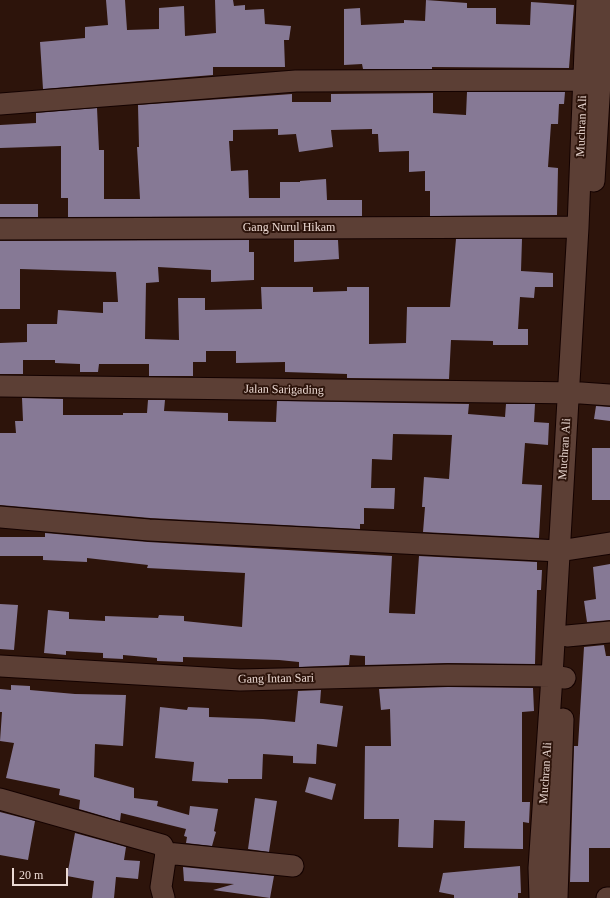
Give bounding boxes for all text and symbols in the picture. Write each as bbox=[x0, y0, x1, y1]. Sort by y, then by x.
street label: Muchran Ali bbox=[574, 95, 590, 157]
street label: Gang Nurul Hikam bbox=[243, 221, 335, 235]
street label: Jalan Sarigading bbox=[244, 382, 324, 398]
street label: Muchran Ali bbox=[556, 418, 574, 480]
street label: Gang Intan Sari bbox=[238, 671, 314, 687]
street label: Muchran Ali bbox=[537, 742, 555, 804]
scale bar bbox=[14, 860, 70, 886]
text: 20 m bbox=[19, 868, 43, 882]

